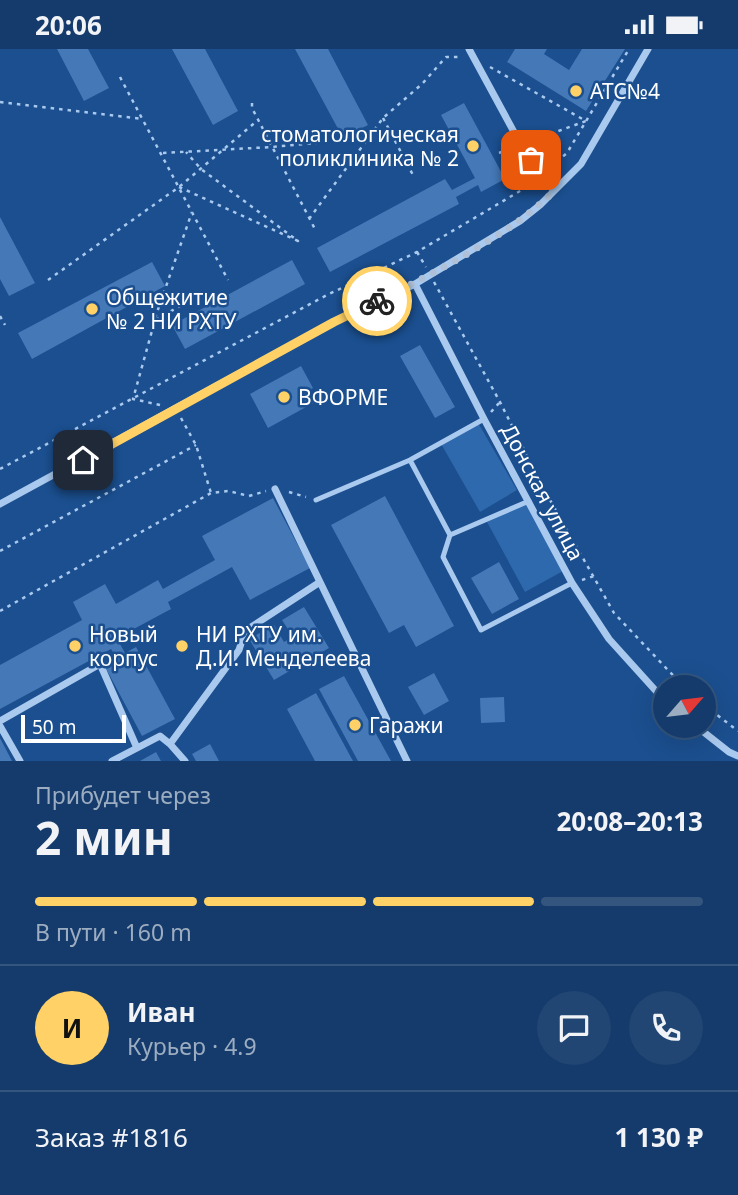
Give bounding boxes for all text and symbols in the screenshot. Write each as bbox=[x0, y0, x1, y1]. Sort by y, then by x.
text: 20:06 bbox=[35, 7, 102, 43]
place label: АТС№4 bbox=[590, 77, 660, 105]
marker: АТС№4 bbox=[568, 83, 584, 99]
place label: стоматологическая поликлиника № 2 bbox=[261, 120, 459, 172]
pin bbox=[501, 130, 561, 190]
marker: стоматологическая поликлиника № 2 bbox=[465, 138, 481, 154]
icon: bag bbox=[512, 141, 550, 179]
courier bbox=[342, 266, 412, 336]
icon: bike bbox=[358, 282, 396, 320]
place label: Общежитие № 2 НИ РХТУ bbox=[106, 283, 237, 335]
marker: Общежитие № 2 НИ РХТУ bbox=[84, 301, 100, 317]
place label: ВФОРМЕ bbox=[298, 383, 388, 411]
marker: ВФОРМЕ bbox=[276, 389, 292, 405]
street label: Донская улица bbox=[495, 419, 591, 565]
pin bbox=[53, 430, 113, 490]
icon: home bbox=[64, 441, 102, 479]
place label: Новый корпус bbox=[89, 620, 158, 672]
place label: НИ РХТУ им. Д.И. Менделеева bbox=[196, 620, 371, 672]
marker: Новый корпус bbox=[67, 638, 83, 654]
marker: НИ РХТУ им. Д.И. Менделеева bbox=[174, 638, 190, 654]
north arrow bbox=[653, 675, 716, 739]
map controls bbox=[653, 675, 716, 738]
place label: Гаражи bbox=[369, 711, 444, 739]
scale bar bbox=[21, 712, 126, 744]
text: 50 m bbox=[32, 714, 76, 740]
marker: Гаражи bbox=[347, 717, 363, 733]
text: Прибудет через bbox=[35, 779, 211, 811]
text: 20:08–20:13 bbox=[556, 803, 703, 839]
text: 2 мин bbox=[35, 806, 173, 868]
text: В пути · 160 m bbox=[35, 916, 192, 948]
button: chat bbox=[537, 991, 611, 1065]
button: phone bbox=[629, 991, 703, 1065]
text: Иван bbox=[127, 994, 196, 1030]
text: И bbox=[62, 1010, 82, 1046]
text: Курьер · 4.9 bbox=[127, 1030, 257, 1062]
text: Заказ #1816 bbox=[35, 1119, 188, 1155]
text: 1 130 ₽ bbox=[614, 1119, 703, 1155]

